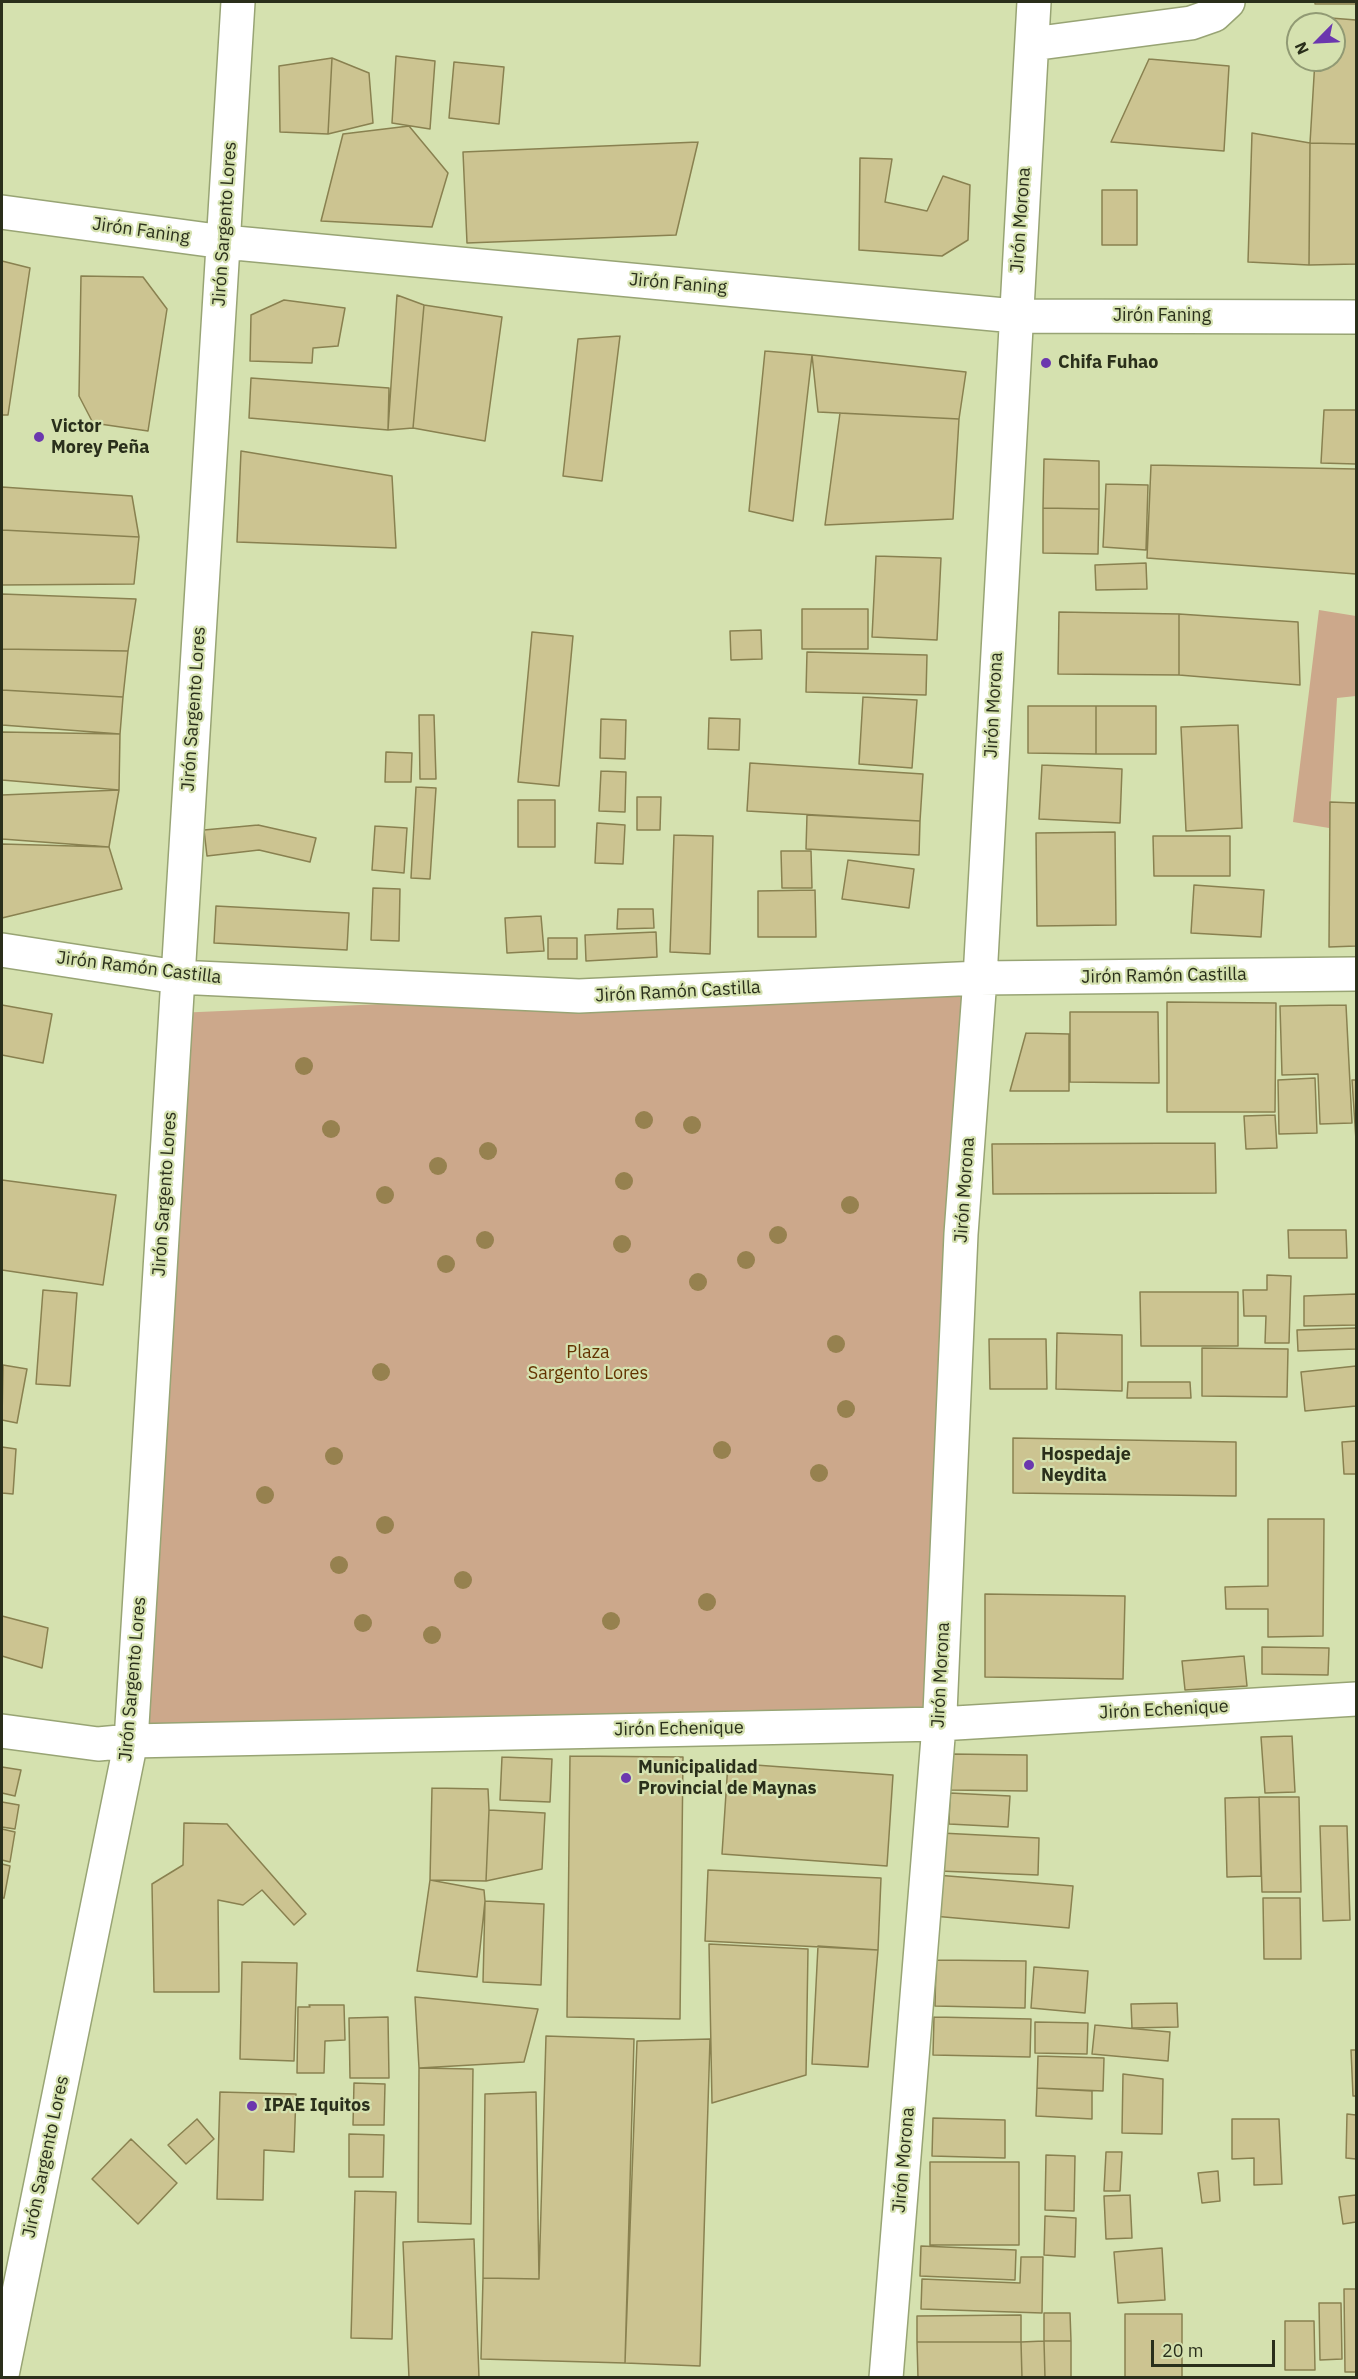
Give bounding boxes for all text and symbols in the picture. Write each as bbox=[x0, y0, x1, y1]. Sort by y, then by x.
north arrow bbox=[1286, 12, 1346, 72]
text: N bbox=[1290, 39, 1313, 58]
street label: Jirón Sargento Lores bbox=[208, 141, 242, 307]
street label: Jirón Morona bbox=[1007, 166, 1035, 274]
street label: Jirón Faning bbox=[91, 213, 191, 249]
street label: Jirón Faning bbox=[628, 269, 728, 299]
street label: Jirón Faning bbox=[1113, 305, 1211, 327]
place label: Chifa Fuhao bbox=[1058, 352, 1159, 374]
marker: Chifa Fuhao bbox=[1039, 356, 1053, 370]
place label: Victor Morey Peña bbox=[51, 416, 149, 458]
marker: Victor Morey Peña bbox=[32, 430, 46, 444]
street label: Jirón Sargento Lores bbox=[177, 626, 211, 792]
street label: Jirón Morona bbox=[980, 652, 1008, 758]
street label: Jirón Ramón Castilla bbox=[56, 947, 222, 989]
street label: Jirón Ramón Castilla bbox=[1081, 964, 1247, 988]
street label: Jirón Ramón Castilla bbox=[595, 977, 761, 1007]
street label: Jirón Sargento Lores bbox=[148, 1111, 182, 1277]
street label: Jirón Morona bbox=[951, 1136, 979, 1244]
park label: Plaza Sargento Lores bbox=[528, 1342, 648, 1384]
place label: Hospedaje Neydita bbox=[1041, 1444, 1131, 1486]
marker: Hospedaje Neydita bbox=[1022, 1458, 1036, 1472]
street label: Jirón Sargento Lores bbox=[115, 1596, 151, 1762]
street label: Jirón Morona bbox=[927, 1622, 955, 1728]
street label: Jirón Echenique bbox=[1099, 1696, 1229, 1724]
street label: Jirón Echenique bbox=[614, 1717, 744, 1741]
place label: Municipalidad Provincial de Maynas bbox=[638, 1757, 817, 1800]
marker: Municipalidad Provincial de Maynas bbox=[619, 1771, 633, 1785]
street label: Jirón Sargento Lores bbox=[18, 2074, 74, 2240]
place label: IPAE Iquitos bbox=[264, 2095, 370, 2117]
marker: IPAE Iquitos bbox=[245, 2099, 259, 2113]
street label: Jirón Morona bbox=[889, 2106, 919, 2214]
scale bar bbox=[1154, 2328, 1278, 2366]
text: 20 m bbox=[1162, 2339, 1204, 2362]

